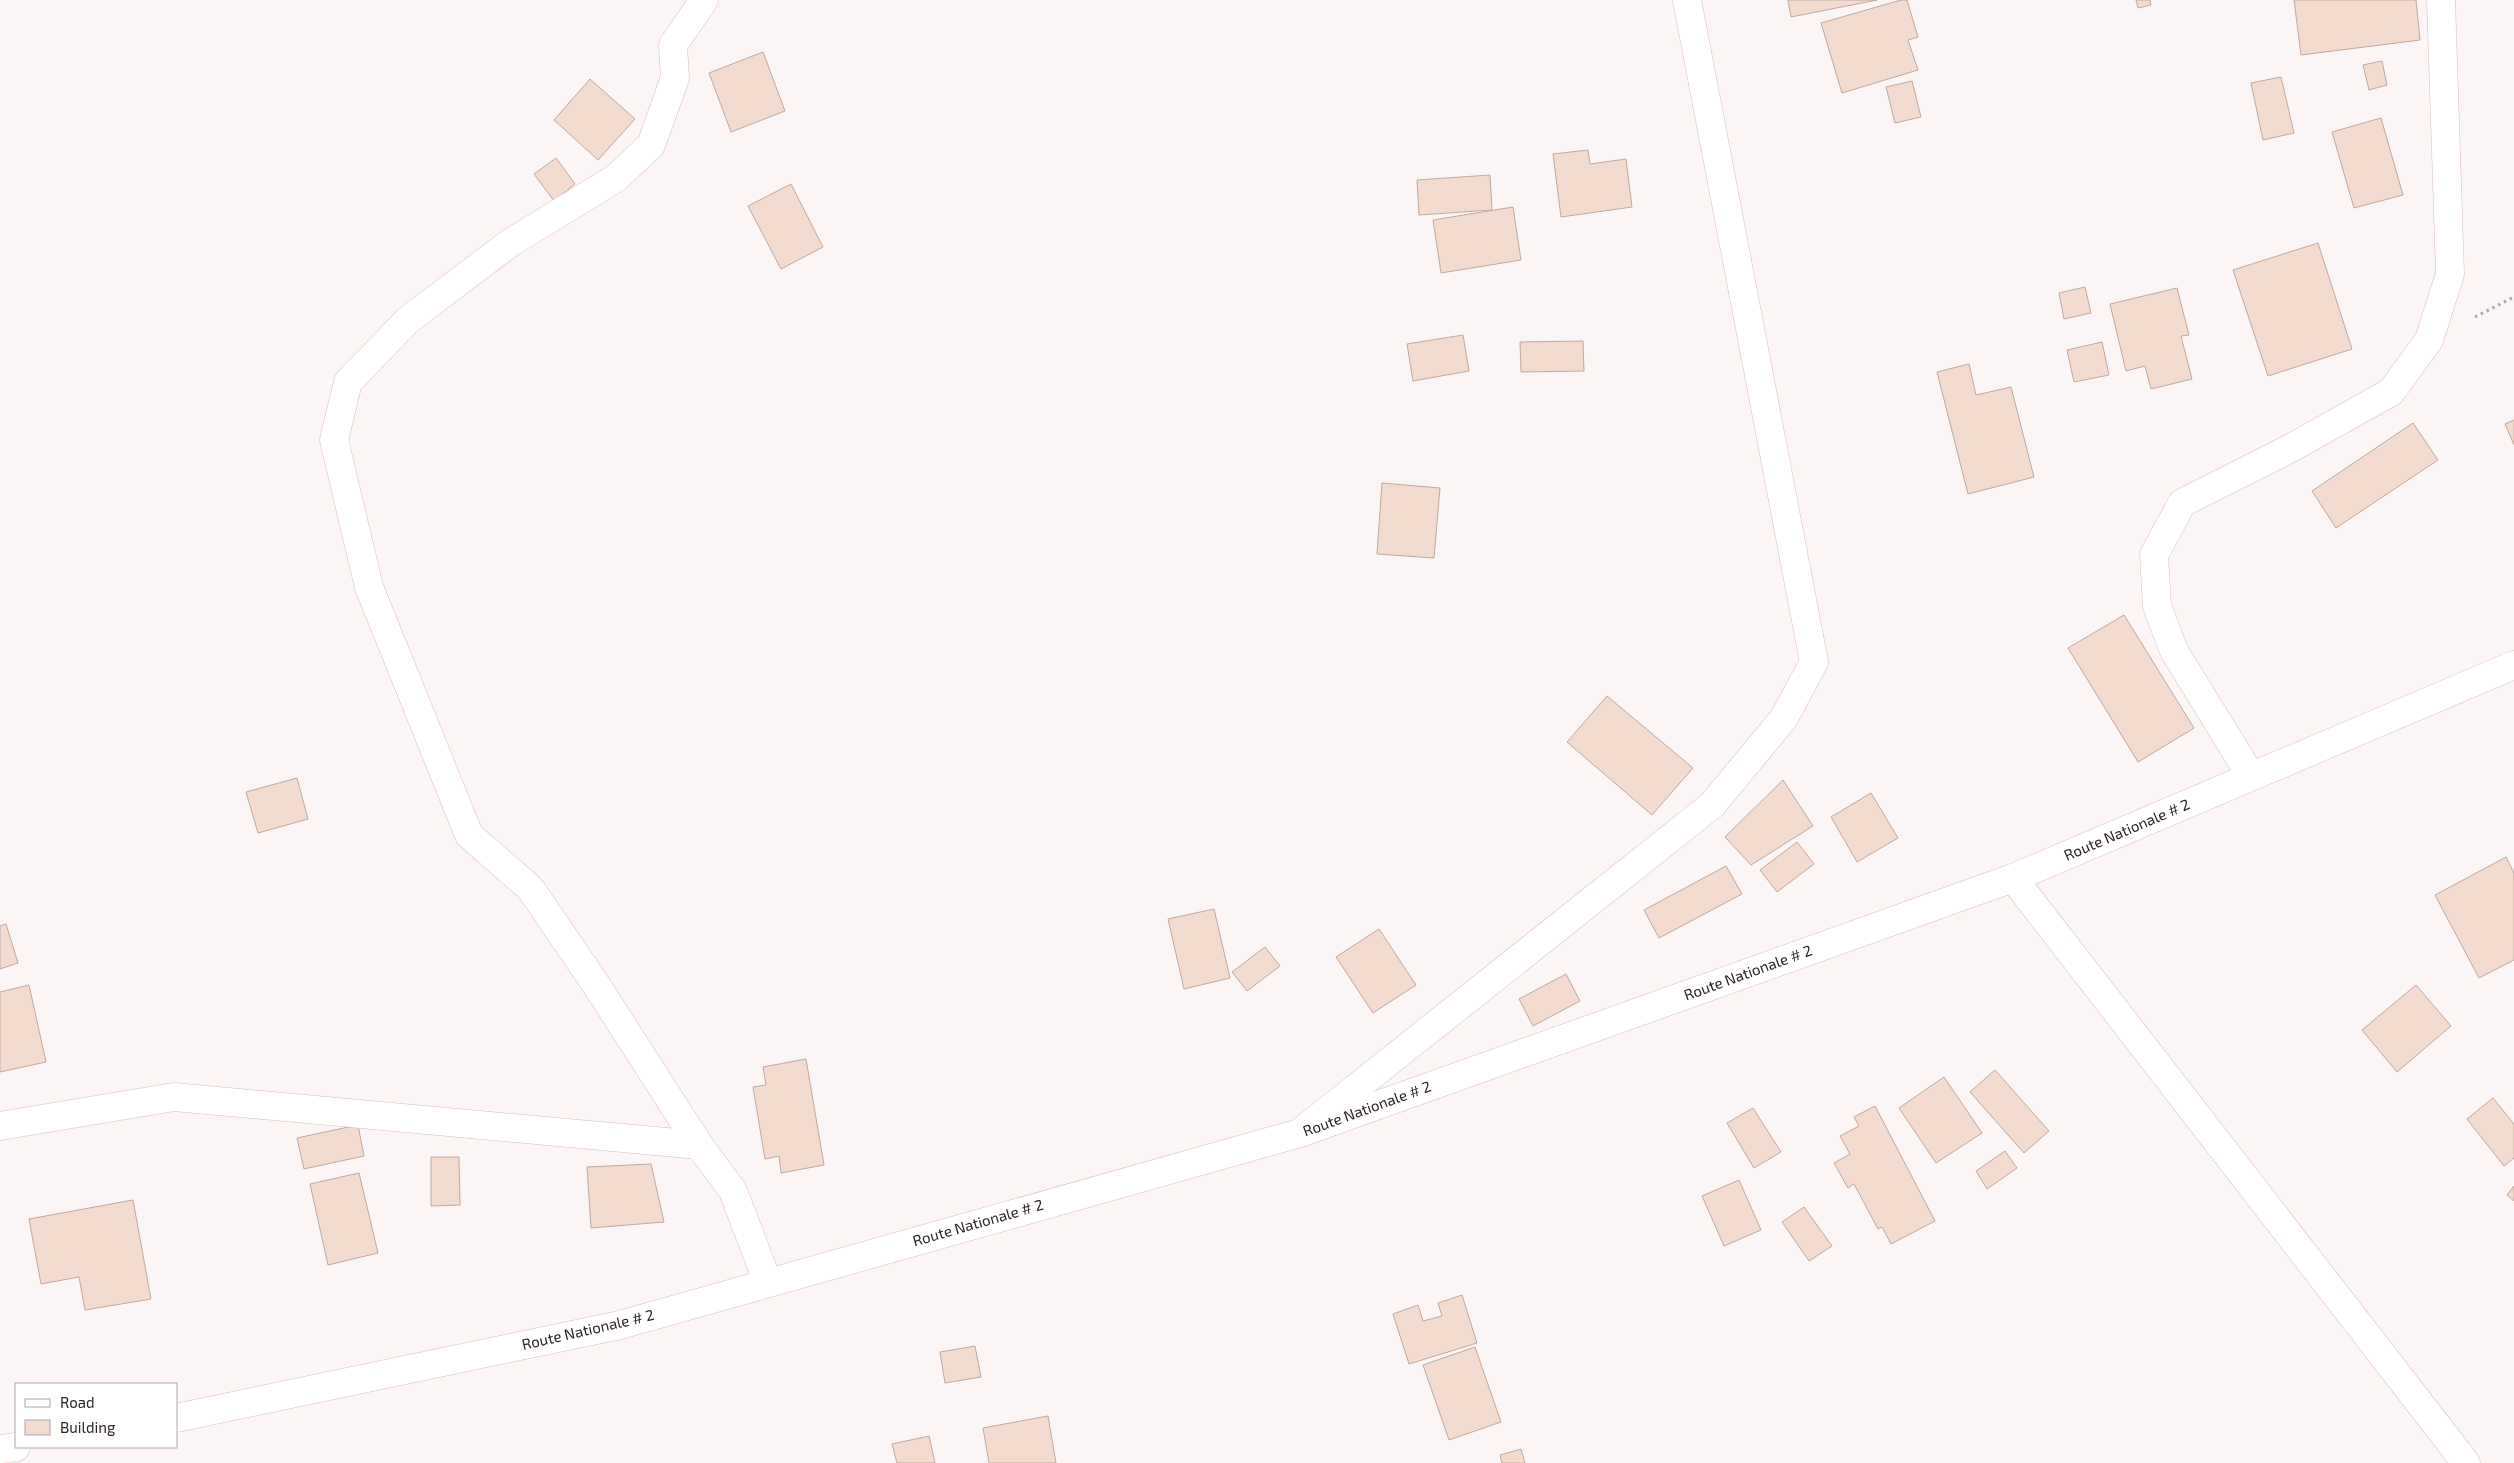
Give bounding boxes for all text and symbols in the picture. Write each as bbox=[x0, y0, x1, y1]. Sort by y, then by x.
street label: Route Nationale # 2 bbox=[2061, 794, 2192, 864]
street label: Route Nationale # 2 bbox=[1681, 941, 1814, 1004]
street label: Route Nationale # 2 bbox=[1300, 1077, 1433, 1140]
street label: Route Nationale # 2 bbox=[910, 1195, 1045, 1249]
street label: Route Nationale # 2 bbox=[520, 1305, 656, 1353]
legend bbox=[15, 1383, 178, 1448]
text: Road bbox=[60, 1393, 95, 1411]
text: Building bbox=[60, 1418, 116, 1436]

